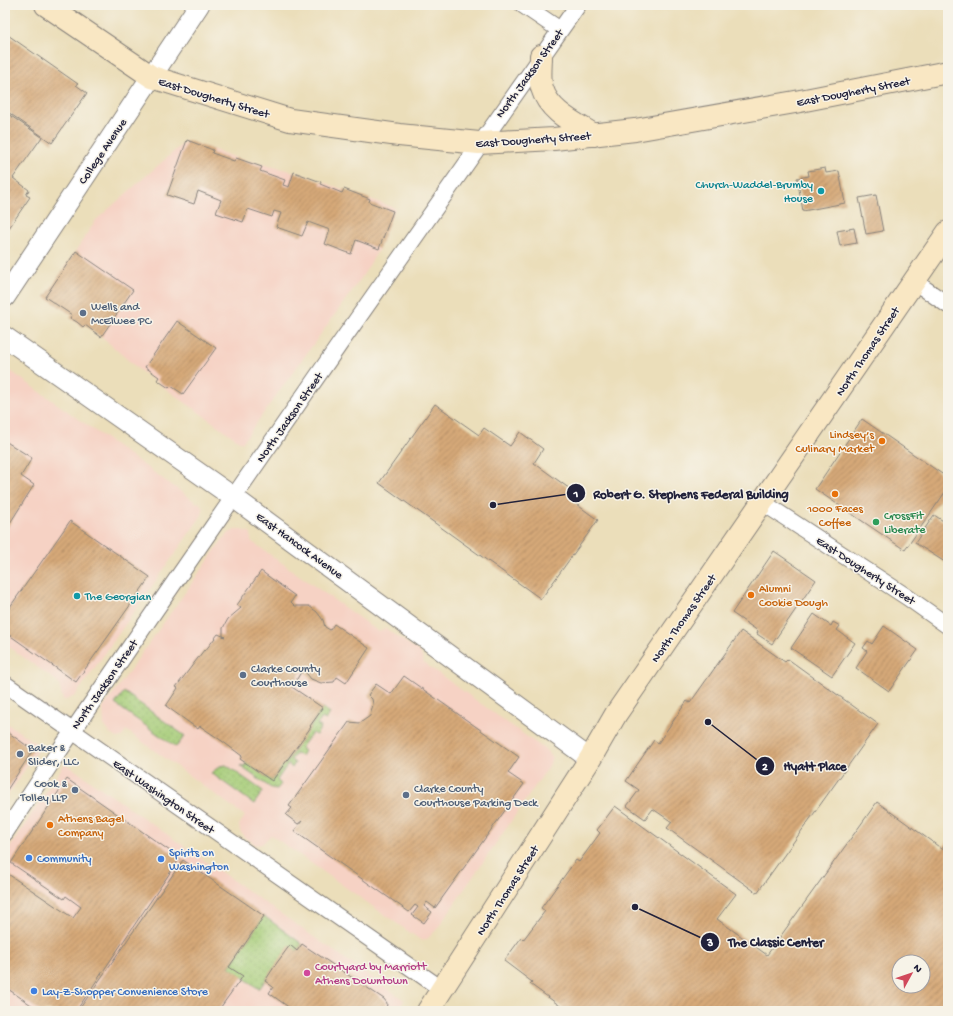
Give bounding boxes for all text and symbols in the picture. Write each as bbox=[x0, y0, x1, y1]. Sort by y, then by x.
street label: North Jackson Street bbox=[494, 26, 568, 121]
street label: East Dougherty Street bbox=[156, 75, 272, 123]
street label: East Dougherty Street bbox=[795, 75, 912, 111]
street label: College Avenue bbox=[77, 116, 131, 188]
street label: East Dougherty Street bbox=[475, 130, 592, 152]
place label: Church-Waddel-Brumby House bbox=[696, 179, 814, 207]
marker: Church-Waddel-Brumby House bbox=[816, 186, 826, 196]
place label: Wells and McElwee PC bbox=[91, 301, 153, 329]
street label: North Thomas Street bbox=[834, 304, 904, 399]
marker: Wells and McElwee PC bbox=[78, 308, 88, 318]
street label: North Jackson Street bbox=[254, 370, 327, 466]
place label: Lindsey’s Culinary Market bbox=[796, 429, 875, 457]
marker: Lindsey’s Culinary Market bbox=[877, 436, 887, 446]
callout: Robert G. Stephens Federal Building bbox=[566, 481, 797, 506]
text: 1 bbox=[573, 488, 579, 502]
text: Robert G. Stephens Federal Building bbox=[592, 488, 789, 504]
marker: 1000 Faces Coffee bbox=[830, 489, 840, 499]
place label: 1000 Faces Coffee bbox=[806, 503, 863, 531]
street label: East Hancock Avenue bbox=[253, 510, 346, 583]
place label: CrossFit Liberate bbox=[884, 510, 926, 538]
marker: CrossFit Liberate bbox=[871, 517, 881, 527]
street label: East Dougherty Street bbox=[813, 534, 918, 610]
street label: North Thomas Street bbox=[649, 572, 721, 666]
place label: Alumni Cookie Dough bbox=[759, 583, 828, 611]
marker: Alumni Cookie Dough bbox=[746, 590, 756, 600]
marker: The Georgian bbox=[72, 591, 82, 601]
place label: The Georgian bbox=[84, 591, 151, 605]
street label: North Jackson Street bbox=[69, 637, 142, 733]
place label: Clarke County Courthouse bbox=[251, 663, 320, 691]
marker: Clarke County Courthouse bbox=[238, 670, 248, 680]
place label: Baker & Slider, LLC bbox=[27, 742, 80, 770]
marker: Baker & Slider, LLC bbox=[15, 749, 25, 759]
callout: Hyatt Place bbox=[755, 753, 854, 778]
street label: East Washington Street bbox=[109, 757, 217, 839]
text: Hyatt Place bbox=[783, 760, 848, 775]
text: 2 bbox=[762, 761, 768, 775]
place label: Cook & Tolley LLP bbox=[20, 778, 67, 806]
place label: Clarke County Courthouse Parking Deck bbox=[414, 783, 539, 811]
marker: Cook & Tolley LLP bbox=[70, 785, 80, 795]
marker: Clarke County Courthouse Parking Deck bbox=[401, 790, 411, 800]
place label: Athens Bagel Company bbox=[58, 813, 124, 841]
marker: Athens Bagel Company bbox=[45, 820, 55, 830]
street label: North Thomas Street bbox=[474, 843, 544, 939]
place label: Spirits on Washington bbox=[169, 847, 229, 875]
marker: Community bbox=[24, 853, 34, 863]
place label: Community bbox=[37, 853, 92, 867]
marker: Spirits on Washington bbox=[156, 854, 166, 864]
callout: The Classic Center bbox=[700, 929, 831, 954]
text: The Classic Center bbox=[727, 936, 825, 951]
text: 3 bbox=[706, 937, 713, 951]
north arrow bbox=[891, 954, 931, 994]
place label: Courtyard by Marriott Athens Downtown bbox=[315, 961, 427, 989]
text: N bbox=[910, 962, 924, 975]
marker: Courtyard by Marriott Athens Downtown bbox=[302, 968, 312, 978]
marker: Lay-Z-Shopper Convenience Store bbox=[29, 986, 39, 996]
place label: Lay-Z-Shopper Convenience Store bbox=[42, 986, 209, 1000]

